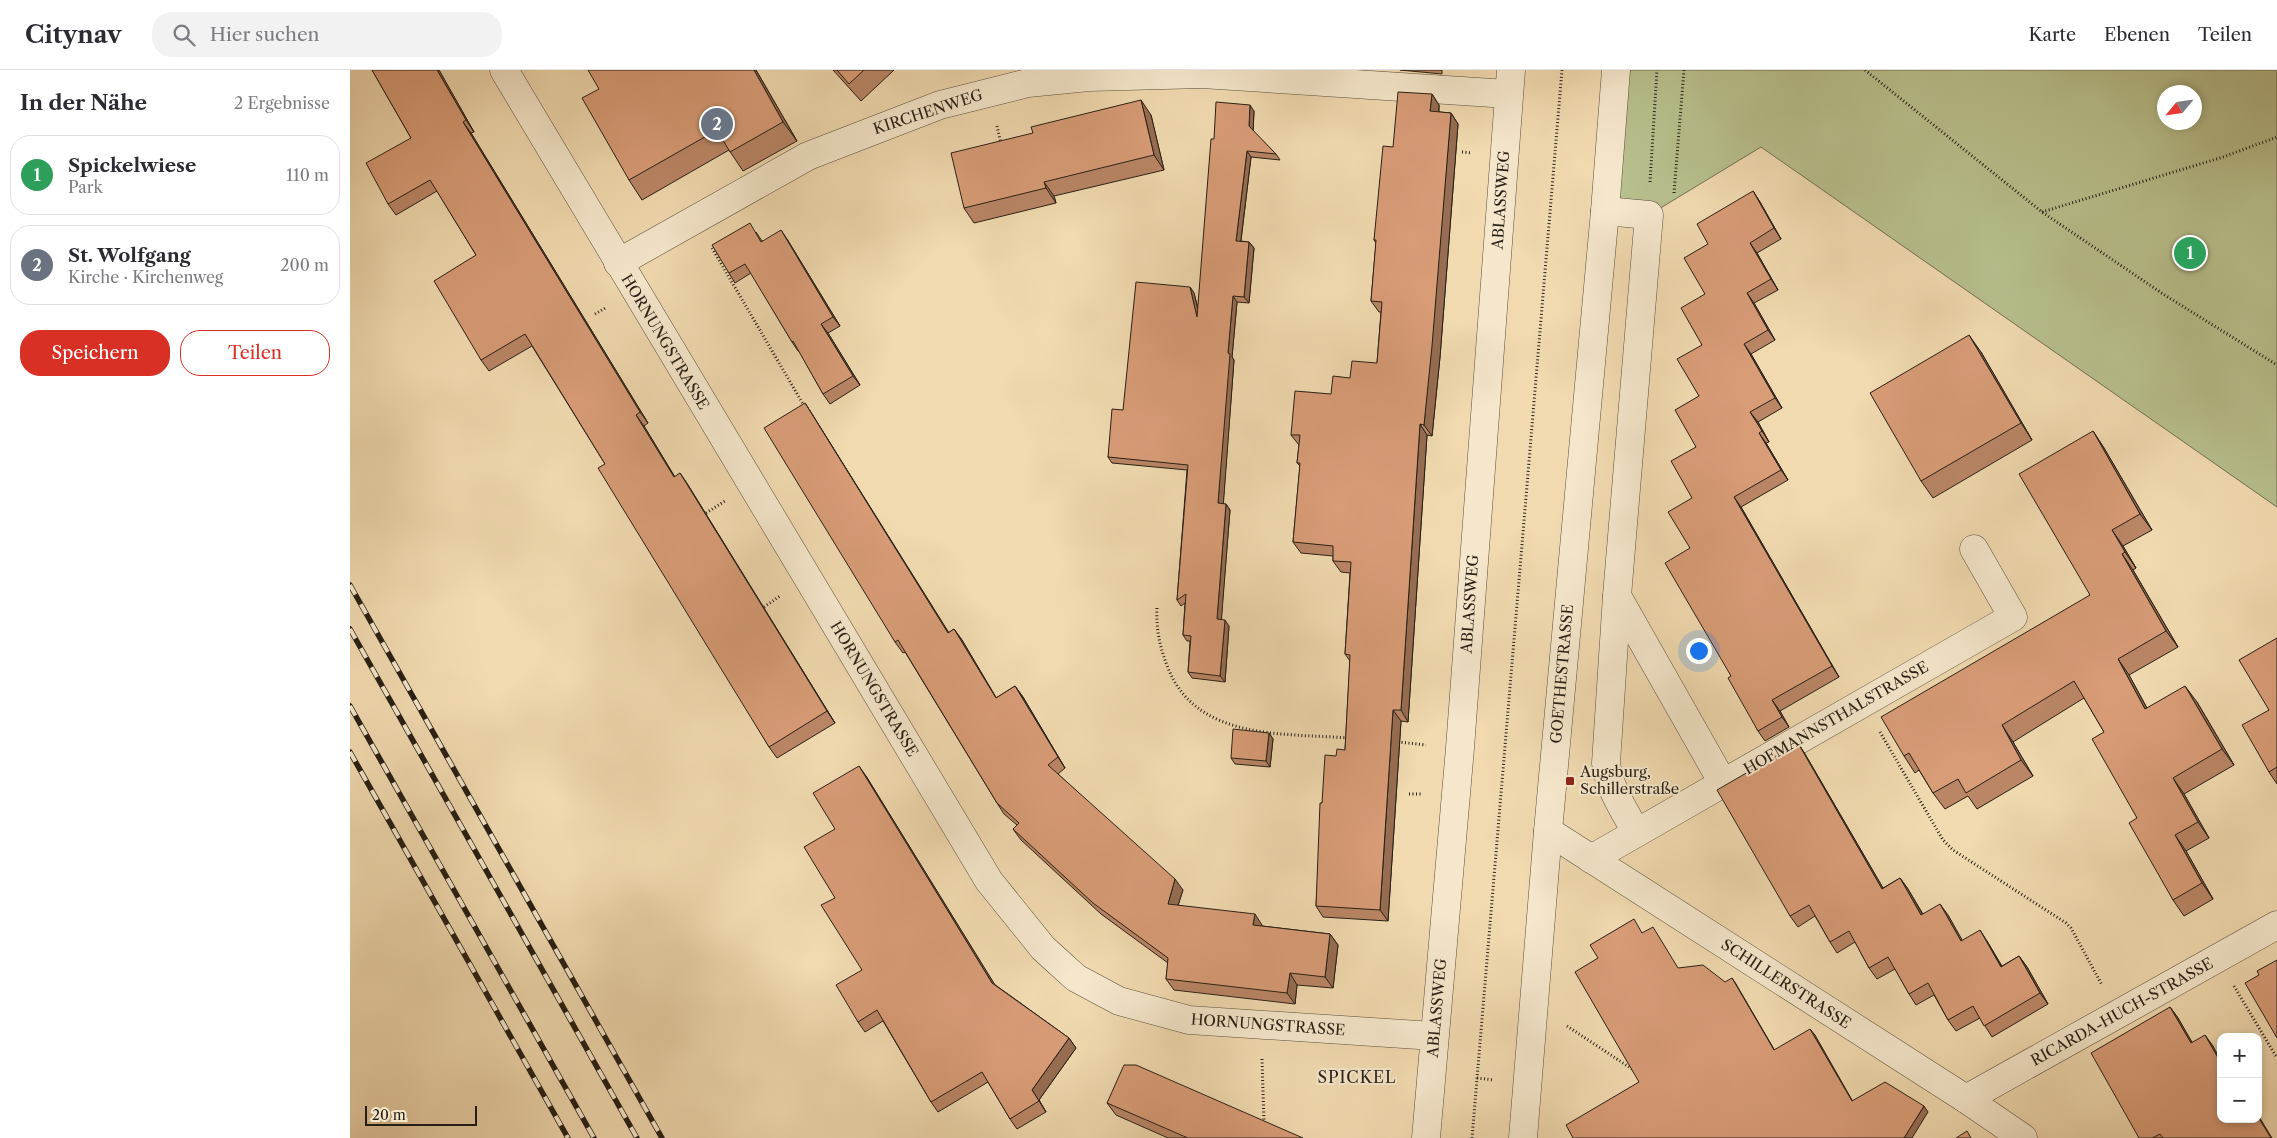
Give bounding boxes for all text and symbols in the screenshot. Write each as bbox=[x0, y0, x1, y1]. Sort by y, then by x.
search box bbox=[152, 12, 502, 57]
text: Citynav bbox=[25, 20, 122, 49]
icon: search bbox=[170, 21, 198, 49]
text: Hier suchen bbox=[210, 23, 320, 46]
text: Karte bbox=[2028, 24, 2076, 46]
text: Ebenen bbox=[2104, 24, 2170, 46]
text: Teilen bbox=[2198, 24, 2252, 46]
street label: KIRCHENWEG bbox=[871, 85, 985, 138]
north arrow bbox=[2157, 85, 2202, 130]
text: In der Nähe bbox=[20, 90, 147, 115]
text: 2 Ergebnisse bbox=[234, 93, 330, 113]
pin: 2 bbox=[701, 105, 733, 143]
street label: ABLASSWEG bbox=[1487, 150, 1513, 251]
text: Spickelwiese bbox=[68, 154, 196, 177]
text: 1 bbox=[33, 165, 41, 185]
text: 110 m bbox=[286, 165, 329, 185]
text: Park bbox=[68, 177, 103, 197]
pin: 1 bbox=[2174, 234, 2206, 272]
text: St. Wolfgang bbox=[68, 244, 191, 267]
text: 2 bbox=[32, 255, 42, 275]
text: 200 m bbox=[280, 255, 329, 275]
text: Kirche · Kirchenweg bbox=[68, 267, 223, 287]
street label: HORNUNGSTRASSE bbox=[617, 270, 713, 413]
button: Speichern bbox=[20, 330, 170, 376]
button: Teilen bbox=[180, 330, 330, 376]
street label: ABLASSWEG bbox=[1456, 554, 1482, 655]
street label: GOETHESTRASSE bbox=[1546, 604, 1577, 744]
street label: HORNUNGSTRASSE bbox=[826, 617, 922, 760]
your location bbox=[1686, 638, 1712, 664]
street label: HOFMANNSTHALSTRASSE bbox=[1740, 657, 1932, 778]
place label: Augsburg, Schillerstraße bbox=[1579, 762, 1679, 798]
marker: Augsburg, Schillerstraße bbox=[1564, 775, 1576, 787]
street label: SCHILLERSTRASSE bbox=[1718, 935, 1855, 1033]
street label: RICARDA-HUCH-STRASSE bbox=[2027, 953, 2216, 1070]
street label: ABLASSWEG bbox=[1423, 958, 1450, 1059]
street label: HORNUNGSTRASSE bbox=[1190, 1010, 1346, 1039]
map controls bbox=[2217, 1033, 2262, 1123]
button: + bbox=[2217, 1033, 2262, 1078]
district label: SPICKEL bbox=[1317, 1067, 1397, 1087]
button: − bbox=[2217, 1078, 2262, 1123]
scale bar bbox=[365, 1103, 478, 1126]
text: 20 m bbox=[372, 1106, 406, 1124]

